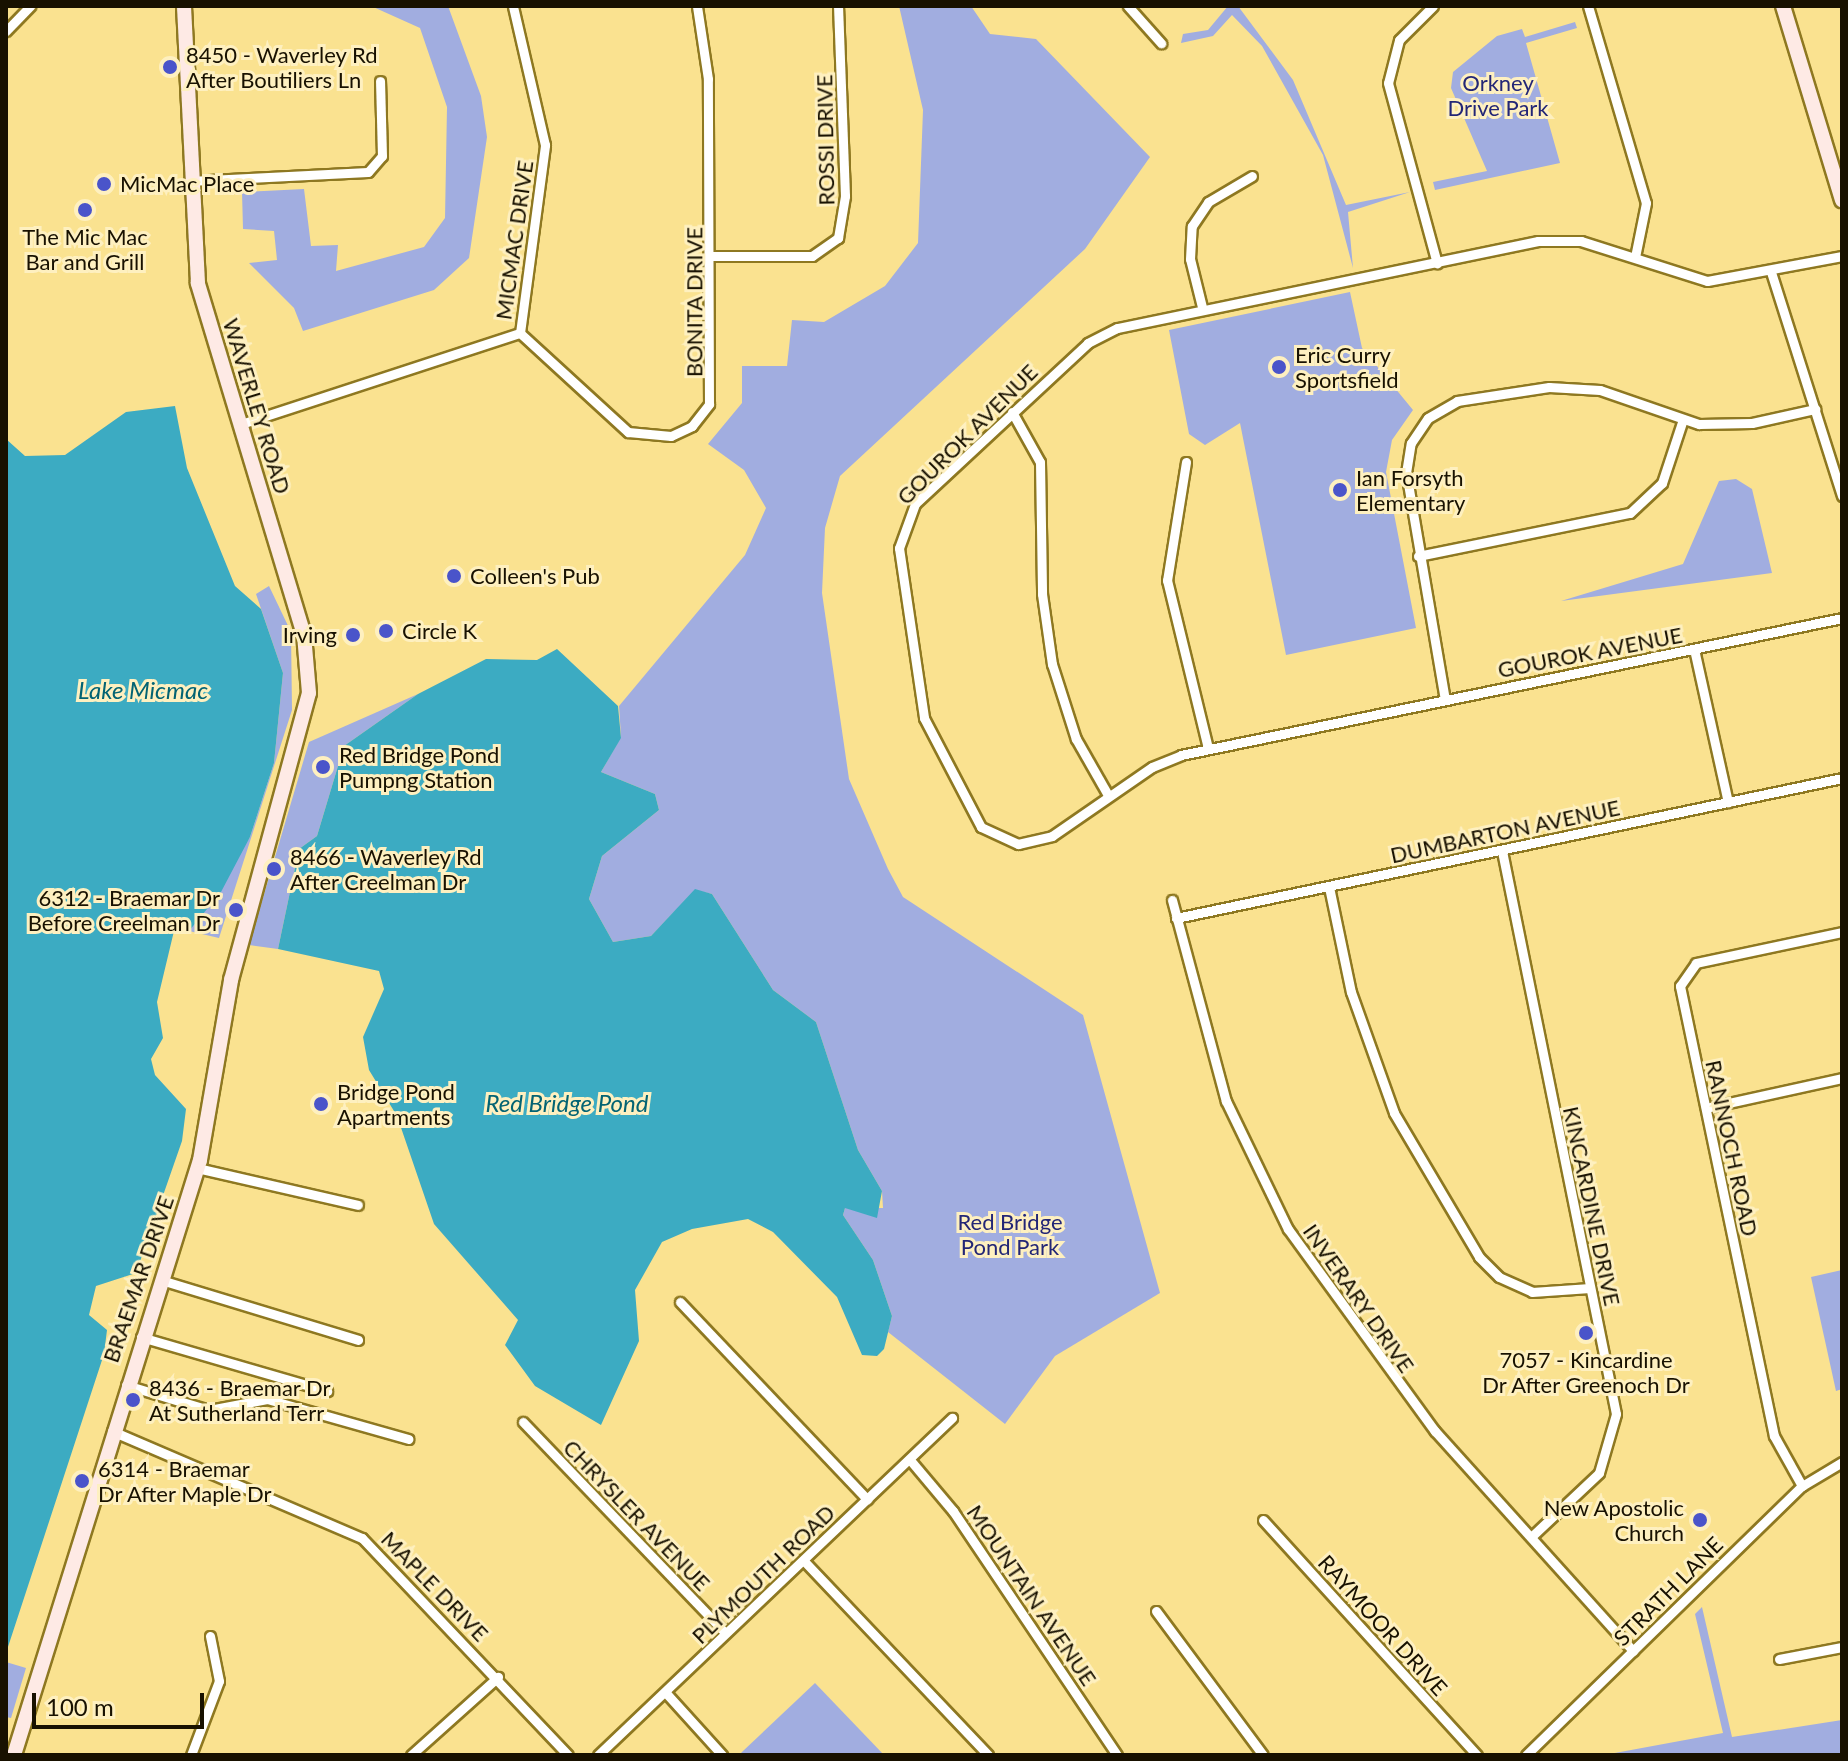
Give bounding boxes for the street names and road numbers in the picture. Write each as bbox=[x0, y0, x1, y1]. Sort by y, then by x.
street label: ROSSI DRIVE bbox=[811, 74, 839, 206]
street label: MICMAC DRIVE bbox=[490, 159, 538, 321]
street label: BONITA DRIVE bbox=[681, 226, 707, 378]
street label: WAVERLEY ROAD bbox=[218, 315, 296, 497]
street label: GOUROK AVENUE bbox=[891, 358, 1043, 510]
street label: GOUROK AVENUE bbox=[1495, 621, 1685, 683]
street label: DUMBARTON AVENUE bbox=[1387, 794, 1623, 868]
street label: RANNOCH ROAD bbox=[1700, 1057, 1764, 1239]
street label: KINCARDINE DRIVE bbox=[1558, 1104, 1626, 1308]
street label: BRAEMAR DRIVE bbox=[97, 1192, 179, 1366]
street label: INVERARY DRIVE bbox=[1298, 1218, 1420, 1378]
street label: CHRYSLER AVENUE bbox=[558, 1434, 716, 1596]
street label: PLYMOUTH ROAD bbox=[686, 1499, 840, 1649]
street label: MOUNTAIN AVENUE bbox=[962, 1499, 1102, 1691]
street label: MAPLE DRIVE bbox=[376, 1526, 494, 1646]
street label: STRATH LANE bbox=[1608, 1531, 1728, 1651]
street label: RAYMOOR DRIVE bbox=[1313, 1549, 1453, 1701]

